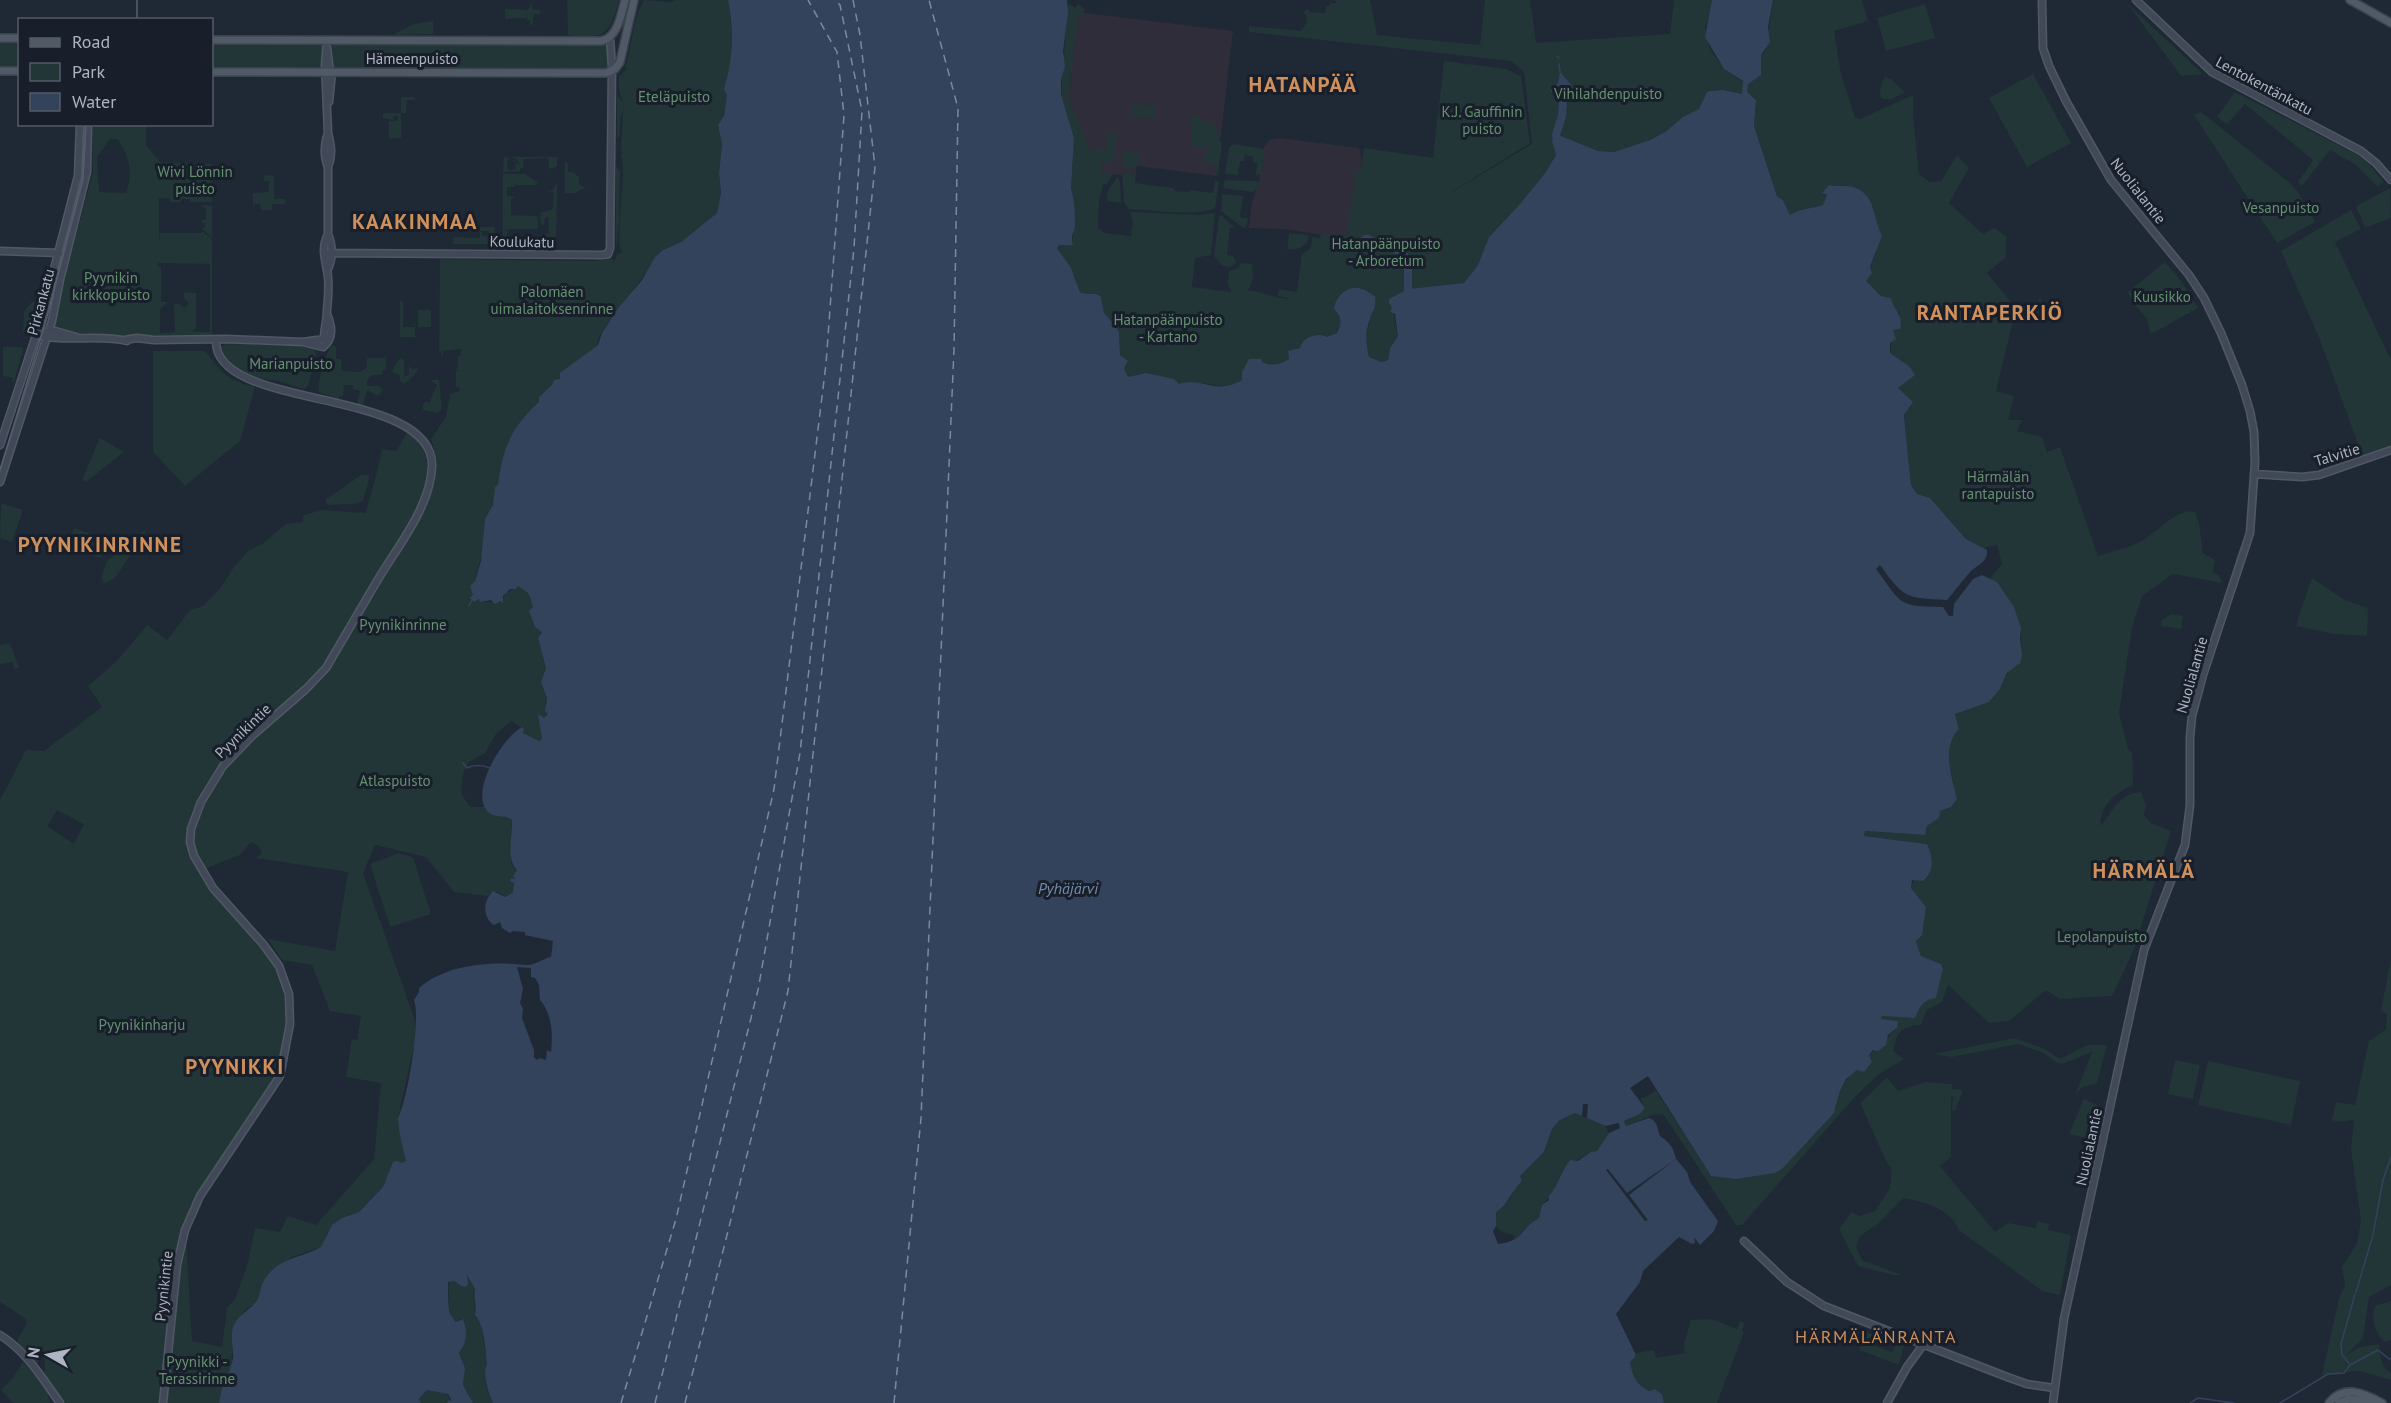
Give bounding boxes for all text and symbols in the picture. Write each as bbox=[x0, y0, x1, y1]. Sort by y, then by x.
legend bbox=[18, 18, 213, 126]
text: Road bbox=[72, 30, 110, 53]
street label: Hämeenpuisto bbox=[366, 49, 458, 68]
street label: Lentokentänkatu bbox=[2213, 52, 2316, 119]
text: Park bbox=[72, 60, 105, 83]
district label: HATANPÄÄ bbox=[1248, 71, 1358, 98]
park label: Vihilahdenpuisto bbox=[1553, 84, 1662, 103]
park label: Eteläpuisto bbox=[638, 87, 710, 106]
text: Water bbox=[72, 90, 116, 113]
park label: K.J. Gauffinin puisto bbox=[1442, 102, 1522, 138]
street label: Nuolialantie bbox=[2107, 154, 2170, 228]
park label: Wivi Lönnin puisto bbox=[157, 162, 233, 198]
park label: Vesanpuisto bbox=[2242, 198, 2319, 217]
district label: KAAKINMAA bbox=[352, 208, 478, 235]
street label: Koulukatu bbox=[489, 231, 555, 252]
park label: Hatanpäänpuisto - Arboretum bbox=[1332, 234, 1440, 270]
street label: Pirkankatu bbox=[23, 267, 59, 337]
park label: Pyynikin kirkkopuisto bbox=[72, 268, 150, 304]
park label: Palomäen uimalaitoksenrinne bbox=[490, 282, 614, 318]
park label: Kuusikko bbox=[2133, 287, 2191, 306]
district label: RANTAPERKIÖ bbox=[1917, 299, 2063, 326]
park label: Hatanpäänpuisto - Kartano bbox=[1114, 310, 1222, 346]
park label: Marianpuisto bbox=[249, 354, 333, 373]
street label: Talvitie bbox=[2312, 439, 2362, 470]
park label: Härmälän rantapuisto bbox=[1962, 467, 2034, 503]
district label: PYYNIKINRINNE bbox=[18, 531, 182, 558]
park label: Pyynikinrinne bbox=[359, 615, 447, 634]
street label: Nuolialantie bbox=[2172, 634, 2212, 715]
street label: Pyynikintie bbox=[211, 699, 275, 762]
park label: Atlaspuisto bbox=[359, 771, 431, 790]
district label: HÄRMÄLÄ bbox=[2093, 857, 2195, 884]
water label: Pyhäjärvi bbox=[1038, 878, 1099, 898]
park label: Lepolanpuisto bbox=[2057, 927, 2147, 946]
park label: Pyynikinharju bbox=[99, 1015, 185, 1034]
district label: PYYNIKKI bbox=[185, 1053, 285, 1080]
street label: Nuolialantie bbox=[2071, 1106, 2106, 1187]
street label: Pyynikintie bbox=[150, 1250, 177, 1322]
north arrow bbox=[18, 1325, 78, 1385]
district label: HÄRMÄLÄNRANTA bbox=[1795, 1325, 1957, 1348]
text: N bbox=[22, 1346, 44, 1359]
park label: Pyynikki - Terassirinne bbox=[159, 1352, 235, 1388]

